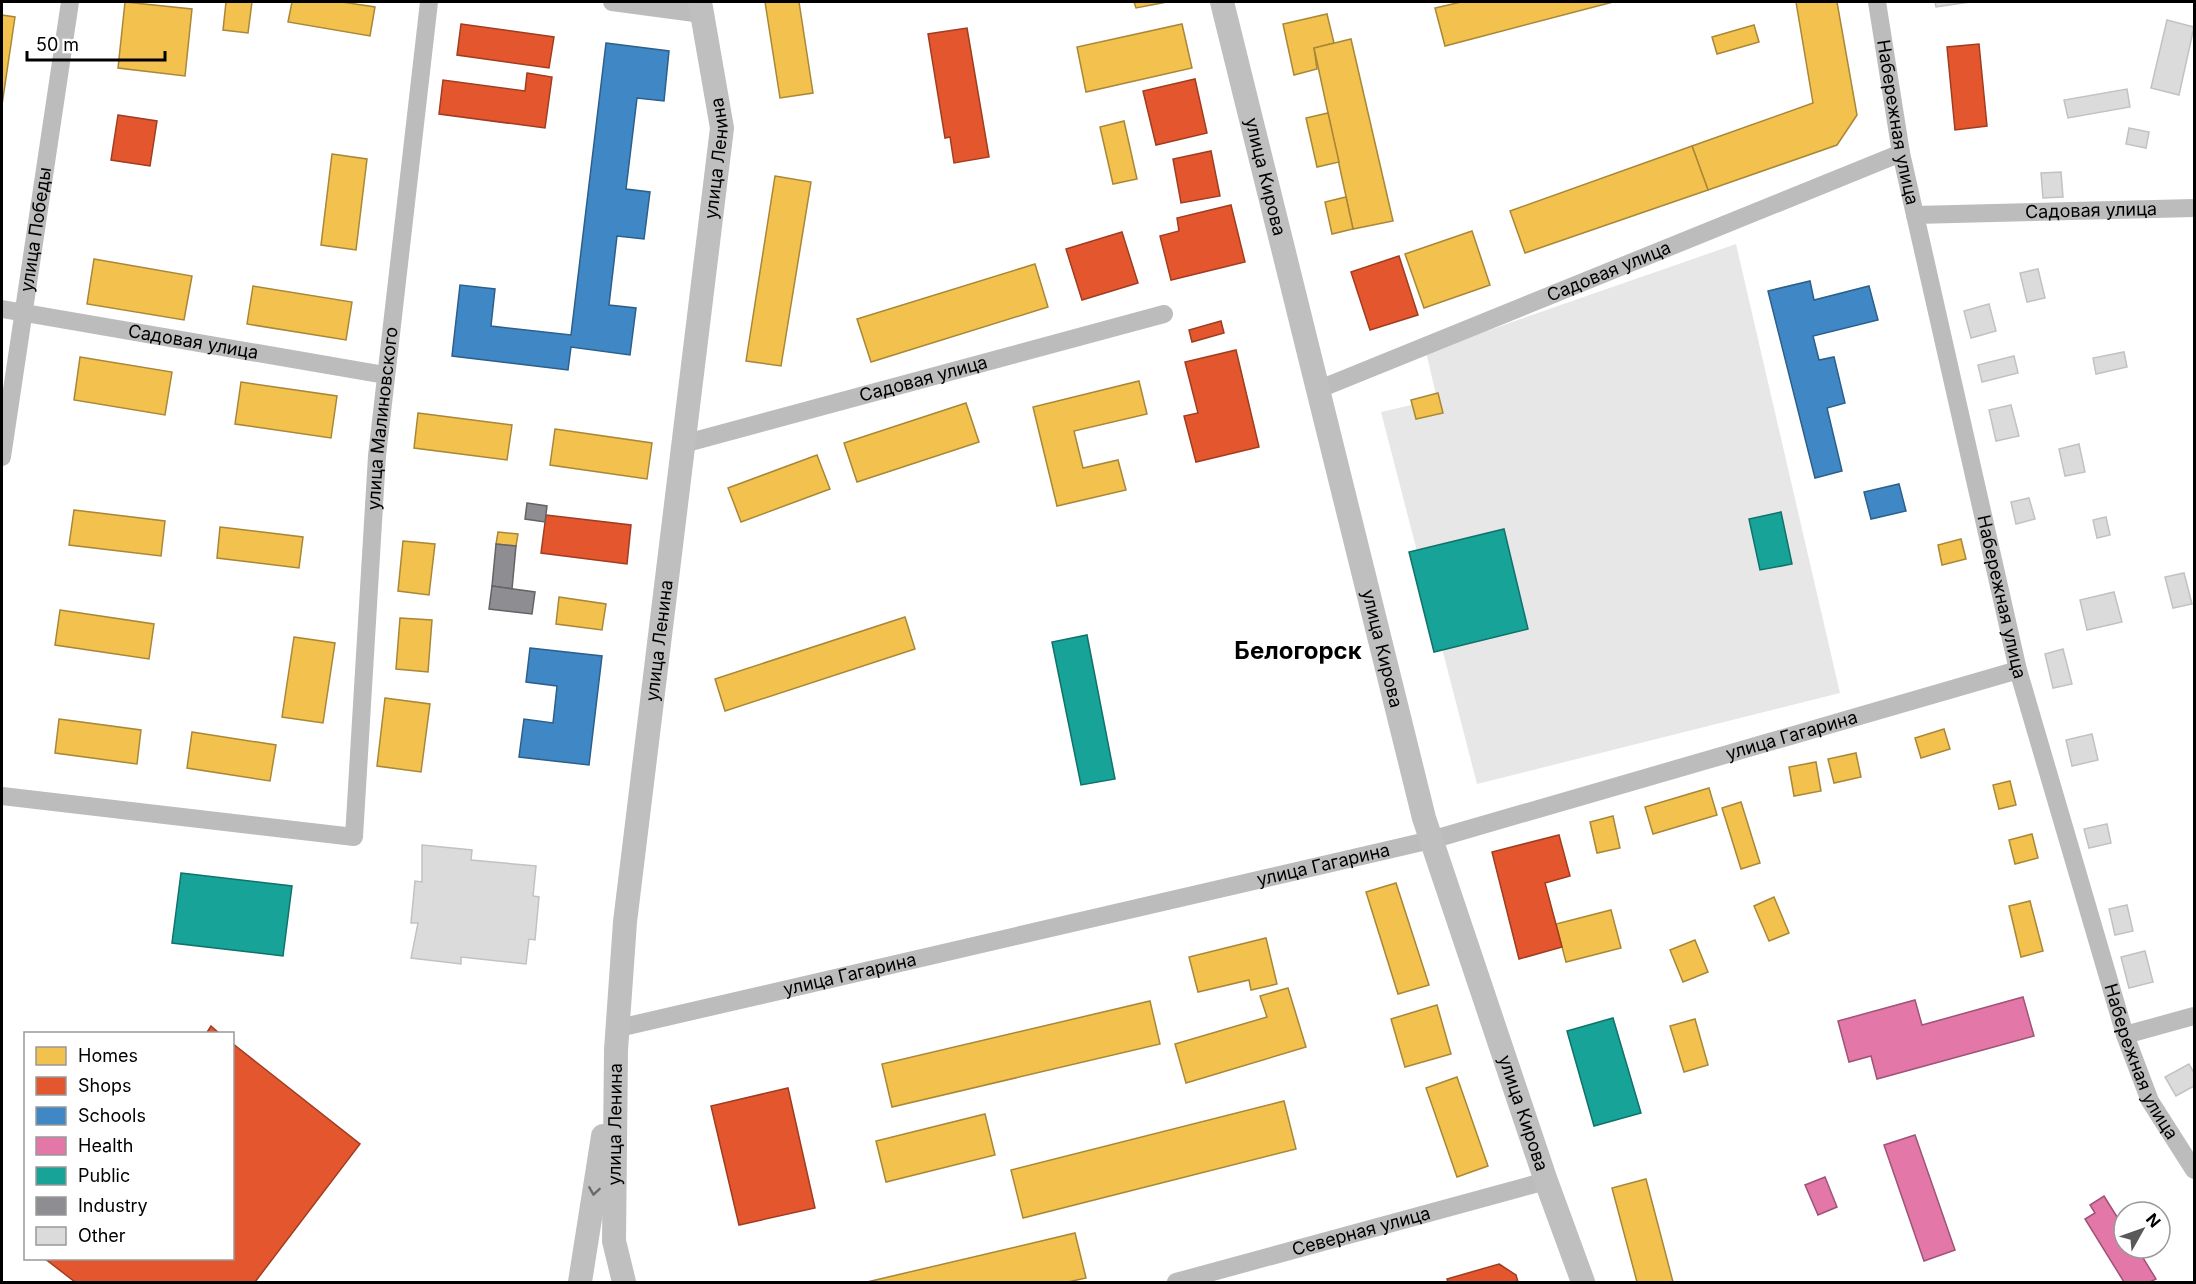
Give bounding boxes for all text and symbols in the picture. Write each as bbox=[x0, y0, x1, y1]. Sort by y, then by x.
scale bar bbox=[27, 24, 165, 62]
text: 50 m bbox=[36, 34, 79, 55]
street label: Набережная улица bbox=[1873, 38, 1923, 207]
street label: улица Ленина bbox=[700, 96, 732, 220]
street label: улица Кирова bbox=[1241, 115, 1290, 238]
street label: улица Победы bbox=[16, 165, 55, 293]
street label: Садовая улица bbox=[2025, 198, 2157, 222]
street label: Садовая улица bbox=[1544, 237, 1674, 306]
street label: Садовая улица bbox=[126, 320, 260, 363]
street label: улица Малиновского bbox=[363, 326, 402, 511]
street label: Садовая улица bbox=[857, 351, 990, 406]
street label: Набережная улица bbox=[1973, 513, 2031, 681]
street label: улица Ленина bbox=[641, 579, 677, 703]
street label: улица Кирова bbox=[1358, 587, 1407, 710]
district label: Белогорск bbox=[1234, 636, 1362, 665]
street label: улица Гагарина bbox=[1723, 706, 1860, 764]
street label: улица Гагарина bbox=[1255, 839, 1392, 890]
street label: улица Гагарина bbox=[781, 948, 918, 1000]
street label: Набережная улица bbox=[2100, 981, 2183, 1143]
legend bbox=[24, 1032, 234, 1260]
text: Homes bbox=[78, 1045, 138, 1066]
street label: улица Кирова bbox=[1494, 1052, 1553, 1174]
street label: улица Ленина bbox=[604, 1063, 626, 1185]
text: Shops bbox=[78, 1075, 132, 1096]
text: Schools bbox=[78, 1105, 146, 1126]
text: Health bbox=[78, 1135, 133, 1156]
text: Public bbox=[78, 1165, 130, 1186]
one-way arrow bbox=[589, 1186, 601, 1196]
text: Industry bbox=[78, 1195, 148, 1216]
north arrow bbox=[2112, 1200, 2172, 1260]
street label: Северная улица bbox=[1290, 1202, 1433, 1260]
text: N bbox=[2142, 1209, 2165, 1231]
text: Other bbox=[78, 1225, 126, 1246]

